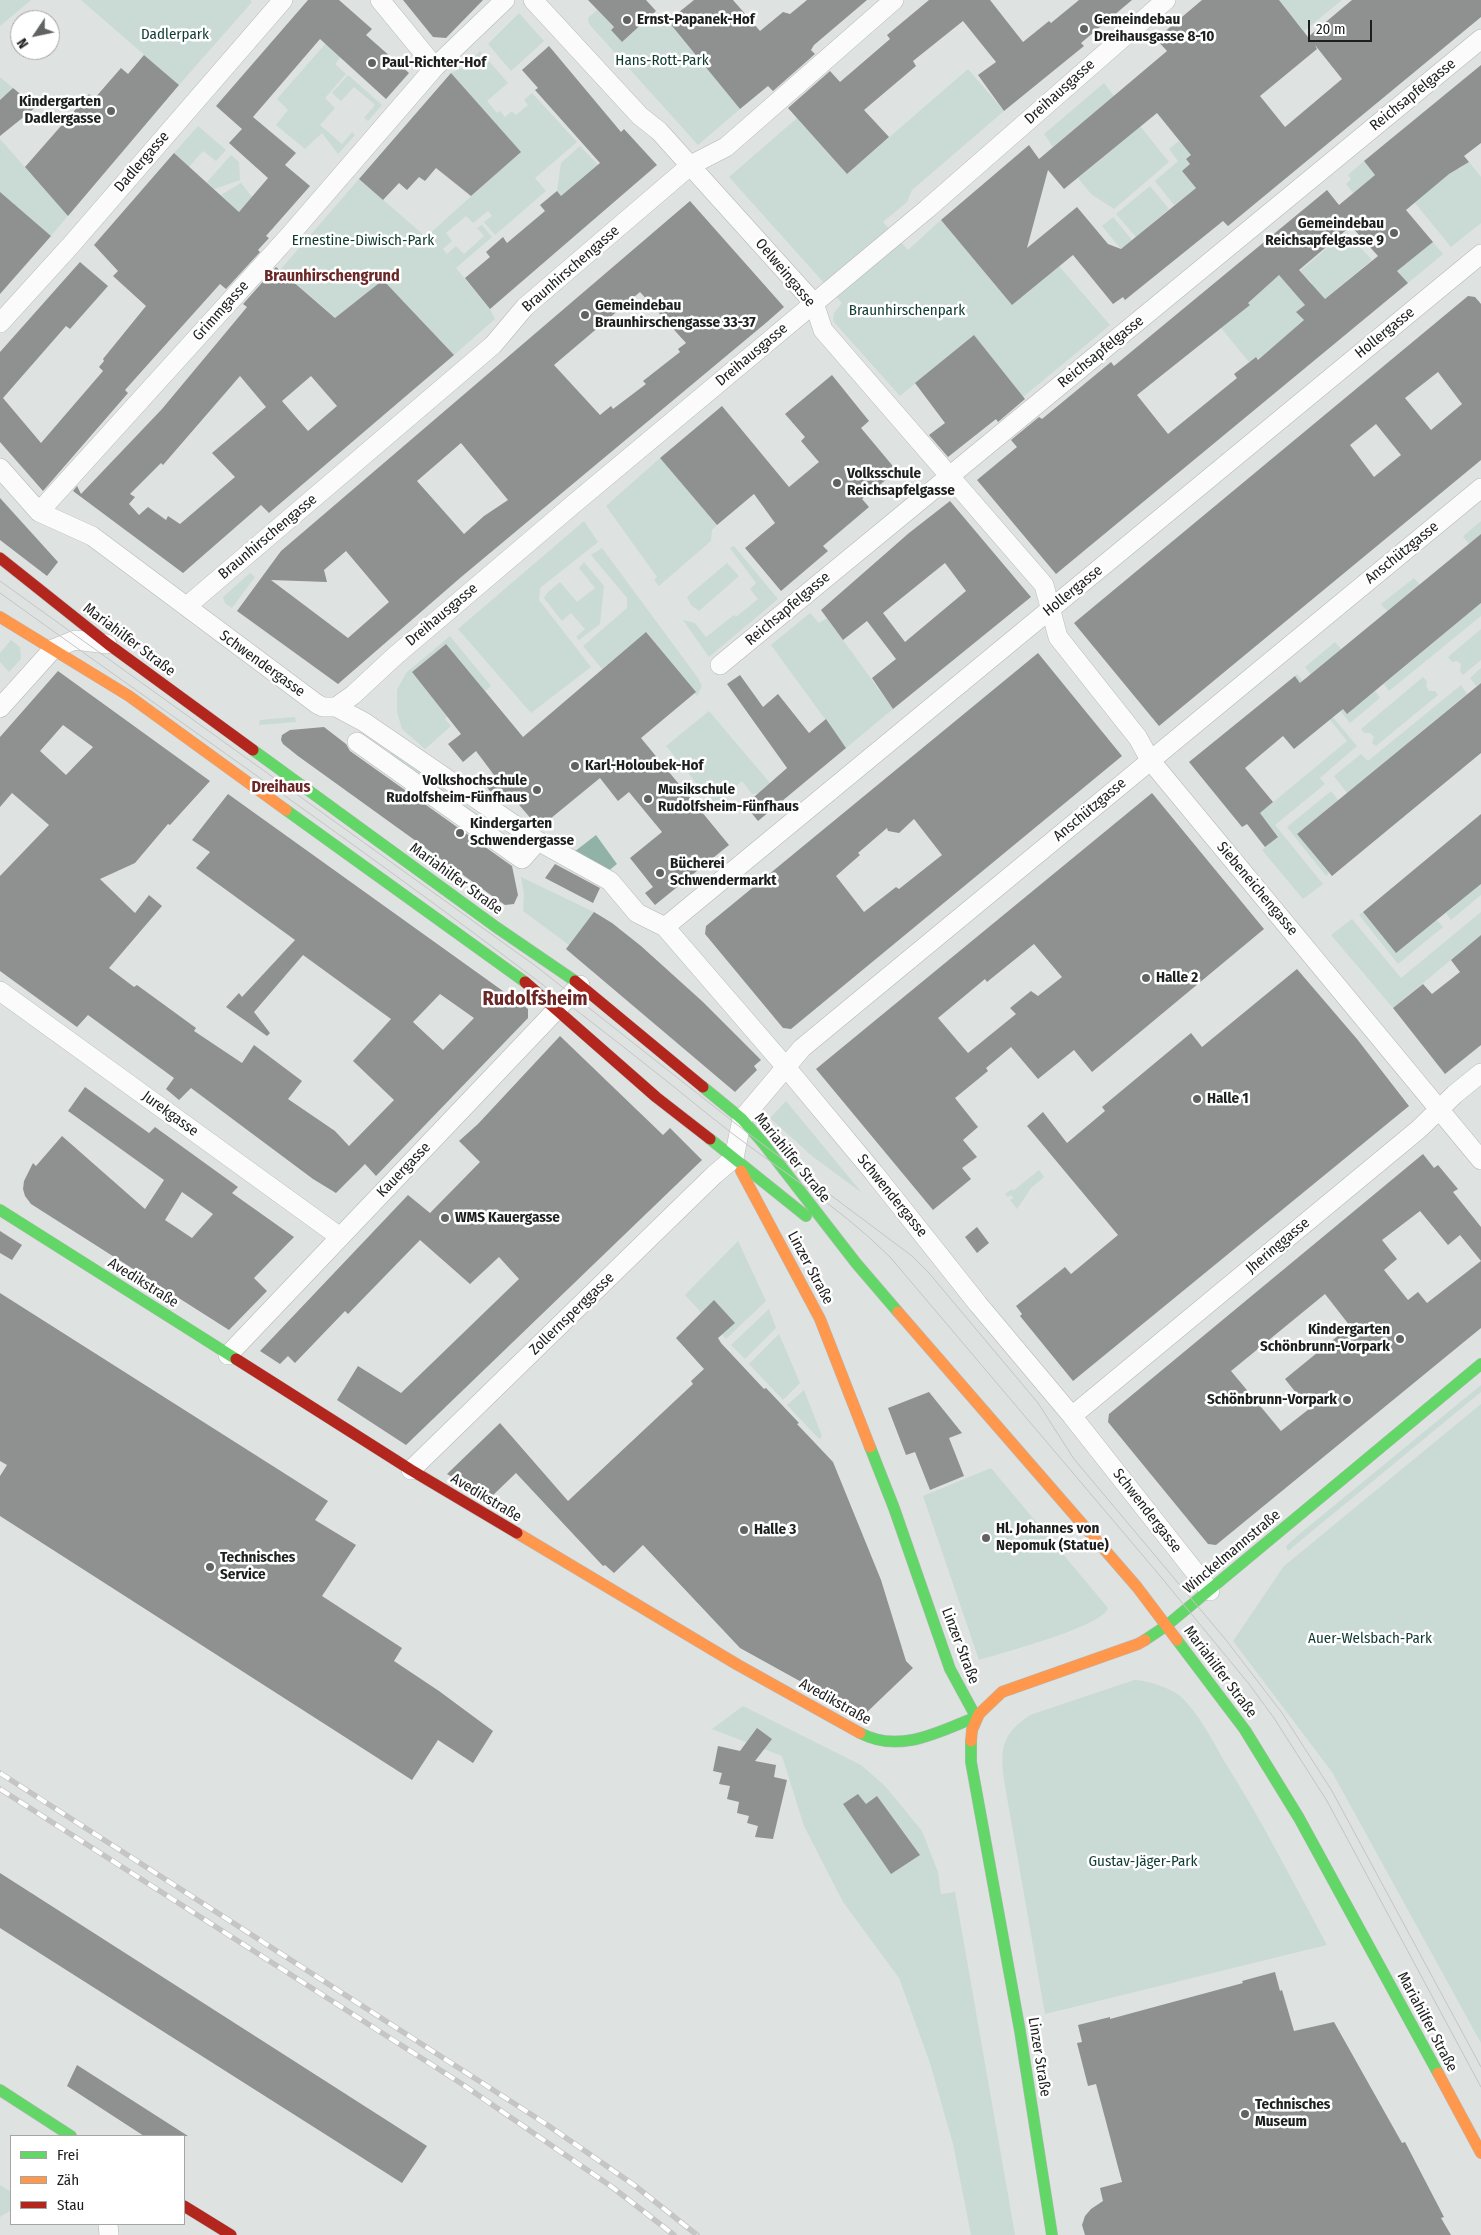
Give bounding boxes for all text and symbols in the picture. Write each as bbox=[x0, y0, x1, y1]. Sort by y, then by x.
north arrow bbox=[10, 10, 60, 60]
scale bar bbox=[1311, 10, 1375, 42]
place label: Ernst-Papanek-Hof bbox=[637, 11, 755, 29]
place label: Gemeindebau Dreihausgasse 8-10 bbox=[1094, 11, 1214, 46]
marker: Ernst-Papanek-Hof bbox=[621, 14, 633, 26]
text: 20 m bbox=[1316, 20, 1346, 38]
marker: Gemeindebau Dreihausgasse 8-10 bbox=[1078, 23, 1090, 35]
park label: Dadlerpark bbox=[141, 26, 209, 44]
text: N bbox=[14, 35, 32, 51]
park label: Hans-Rott-Park bbox=[615, 52, 709, 70]
place label: Paul-Richter-Hof bbox=[382, 54, 486, 72]
street label: Reichsapfelgasse bbox=[1367, 55, 1459, 135]
street label: Dreihausgasse bbox=[1021, 56, 1099, 128]
marker: Paul-Richter-Hof bbox=[366, 57, 378, 69]
place label: Kindergarten Dadlergasse bbox=[19, 93, 101, 128]
marker: Kindergarten Dadlergasse bbox=[105, 105, 117, 117]
street label: Dadlergasse bbox=[111, 128, 173, 196]
place label: Gemeindebau Reichsapfelgasse 9 bbox=[1265, 215, 1384, 250]
street label: Braunhirschengasse bbox=[519, 222, 623, 316]
marker: Gemeindebau Reichsapfelgasse 9 bbox=[1388, 227, 1400, 239]
park label: Ernestine-Diwisch-Park bbox=[292, 232, 434, 250]
street label: Oelweingasse bbox=[751, 235, 819, 311]
district label: Braunhirschengrund bbox=[264, 267, 400, 287]
street label: Grimmgasse bbox=[189, 277, 253, 345]
place label: Gemeindebau Braunhirschengasse 33-37 bbox=[595, 297, 756, 332]
park label: Braunhirschenpark bbox=[849, 302, 965, 320]
street label: Hollergasse bbox=[1352, 304, 1418, 362]
marker: Gemeindebau Braunhirschengasse 33-37 bbox=[579, 309, 591, 321]
street label: Reichsapfelgasse bbox=[1055, 312, 1147, 392]
street label: Dreihausgasse bbox=[712, 320, 792, 390]
place label: Volksschule Reichsapfelgasse bbox=[847, 465, 955, 500]
marker: Volksschule Reichsapfelgasse bbox=[831, 477, 843, 489]
street label: Braunhirschengasse bbox=[215, 491, 321, 583]
street label: Anschützgasse bbox=[1362, 518, 1442, 588]
street label: Hollergasse bbox=[1040, 562, 1106, 620]
street label: Reichsapfelgasse bbox=[742, 568, 834, 650]
street label: Dreihausgasse bbox=[402, 580, 482, 650]
street label: Mariahilfer Straße bbox=[79, 600, 179, 680]
street label: Schwendergasse bbox=[216, 627, 308, 701]
place label: Karl-Holoubek-Hof bbox=[585, 757, 703, 775]
marker: Karl-Holoubek-Hof bbox=[569, 760, 581, 772]
place label: Volkshochschule Rudolfsheim-Fünfhaus bbox=[386, 772, 527, 807]
street label: Anschützgasse bbox=[1050, 774, 1130, 846]
district label: Dreihaus bbox=[252, 778, 310, 798]
place label: Musikschule Rudolfsheim-Fünfhaus bbox=[658, 781, 799, 816]
marker: Volkshochschule Rudolfsheim-Fünfhaus bbox=[531, 784, 543, 796]
marker: Musikschule Rudolfsheim-Fünfhaus bbox=[642, 793, 654, 805]
place label: Kindergarten Schwendergasse bbox=[470, 815, 574, 850]
marker: Kindergarten Schwendergasse bbox=[454, 827, 466, 839]
street label: Siebeneichengasse bbox=[1213, 838, 1301, 940]
street label: Mariahilfer Straße bbox=[406, 839, 506, 919]
place label: Bücherei Schwendermarkt bbox=[670, 855, 777, 890]
marker: Bücherei Schwendermarkt bbox=[654, 867, 666, 879]
place label: Halle 2 bbox=[1156, 969, 1198, 987]
marker: Halle 2 bbox=[1140, 972, 1152, 984]
district label: Rudolfsheim bbox=[483, 987, 587, 1011]
street label: Jurekgasse bbox=[138, 1088, 202, 1140]
place label: Halle 1 bbox=[1207, 1090, 1249, 1108]
marker: Halle 1 bbox=[1191, 1093, 1203, 1105]
street label: Mariahilfer Straße bbox=[750, 1109, 834, 1207]
street label: Kauergasse bbox=[373, 1139, 435, 1201]
street label: Schwendergasse bbox=[853, 1151, 931, 1241]
place label: WMS Kauergasse bbox=[455, 1209, 560, 1227]
marker: WMS Kauergasse bbox=[439, 1212, 451, 1224]
street label: Jheringgasse bbox=[1243, 1214, 1313, 1278]
street label: Linzer Straße bbox=[783, 1228, 837, 1308]
street label: Avedikstraße bbox=[105, 1254, 181, 1312]
street label: Zollernsperggasse bbox=[526, 1269, 618, 1359]
place label: Kindergarten Schönbrunn-Vorpark bbox=[1260, 1321, 1390, 1356]
marker: Kindergarten Schönbrunn-Vorpark bbox=[1394, 1333, 1406, 1345]
place label: Schönbrunn-Vorpark bbox=[1207, 1391, 1337, 1409]
marker: Schönbrunn-Vorpark bbox=[1341, 1394, 1353, 1406]
street label: Schwendergasse bbox=[1109, 1465, 1185, 1557]
street label: Avedikstraße bbox=[447, 1470, 525, 1526]
street label: Winckelmannstraße bbox=[1180, 1506, 1284, 1598]
place label: Hl. Johannes von Nepomuk (Statue) bbox=[996, 1520, 1109, 1555]
place label: Halle 3 bbox=[754, 1521, 796, 1539]
marker: Halle 3 bbox=[738, 1524, 750, 1536]
marker: Hl. Johannes von Nepomuk (Statue) bbox=[980, 1532, 992, 1544]
place label: Technisches Service bbox=[220, 1549, 295, 1584]
marker: Technisches Service bbox=[204, 1561, 216, 1573]
street label: Linzer Straße bbox=[937, 1605, 983, 1687]
street label: Mariahilfer Straße bbox=[1180, 1622, 1260, 1722]
park label: Auer-Welsbach-Park bbox=[1308, 1630, 1432, 1648]
street label: Avedikstraße bbox=[796, 1675, 874, 1729]
park label: Gustav-Jäger-Park bbox=[1088, 1853, 1198, 1871]
street label: Mariahilfer Straße bbox=[1393, 1969, 1461, 2075]
street label: Linzer Straße bbox=[1024, 2016, 1054, 2098]
place label: Technisches Museum bbox=[1255, 2096, 1330, 2131]
marker: Technisches Museum bbox=[1239, 2108, 1251, 2120]
legend bbox=[10, 2135, 185, 2225]
text: Frei bbox=[57, 2146, 79, 2164]
text: Zäh bbox=[57, 2171, 79, 2189]
text: Stau bbox=[57, 2196, 84, 2214]

